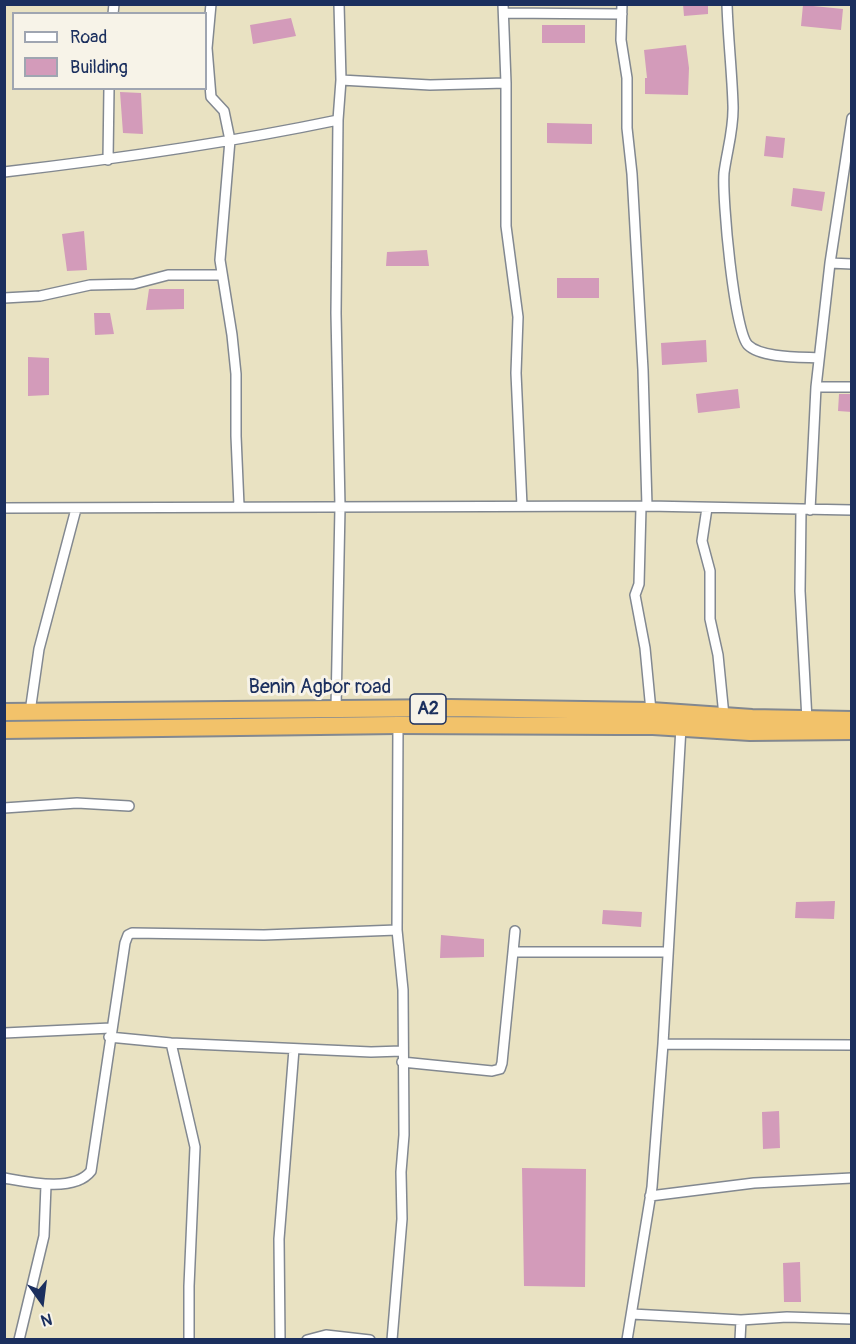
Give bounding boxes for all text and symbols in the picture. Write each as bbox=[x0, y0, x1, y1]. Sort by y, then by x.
legend bbox=[12, 12, 207, 90]
text: Road bbox=[70, 26, 107, 49]
text: Building bbox=[70, 56, 128, 79]
street label: Benin Agbor road bbox=[249, 676, 391, 700]
road number: A2 bbox=[410, 694, 446, 724]
north arrow bbox=[12, 1272, 72, 1332]
text: N bbox=[39, 1308, 54, 1330]

